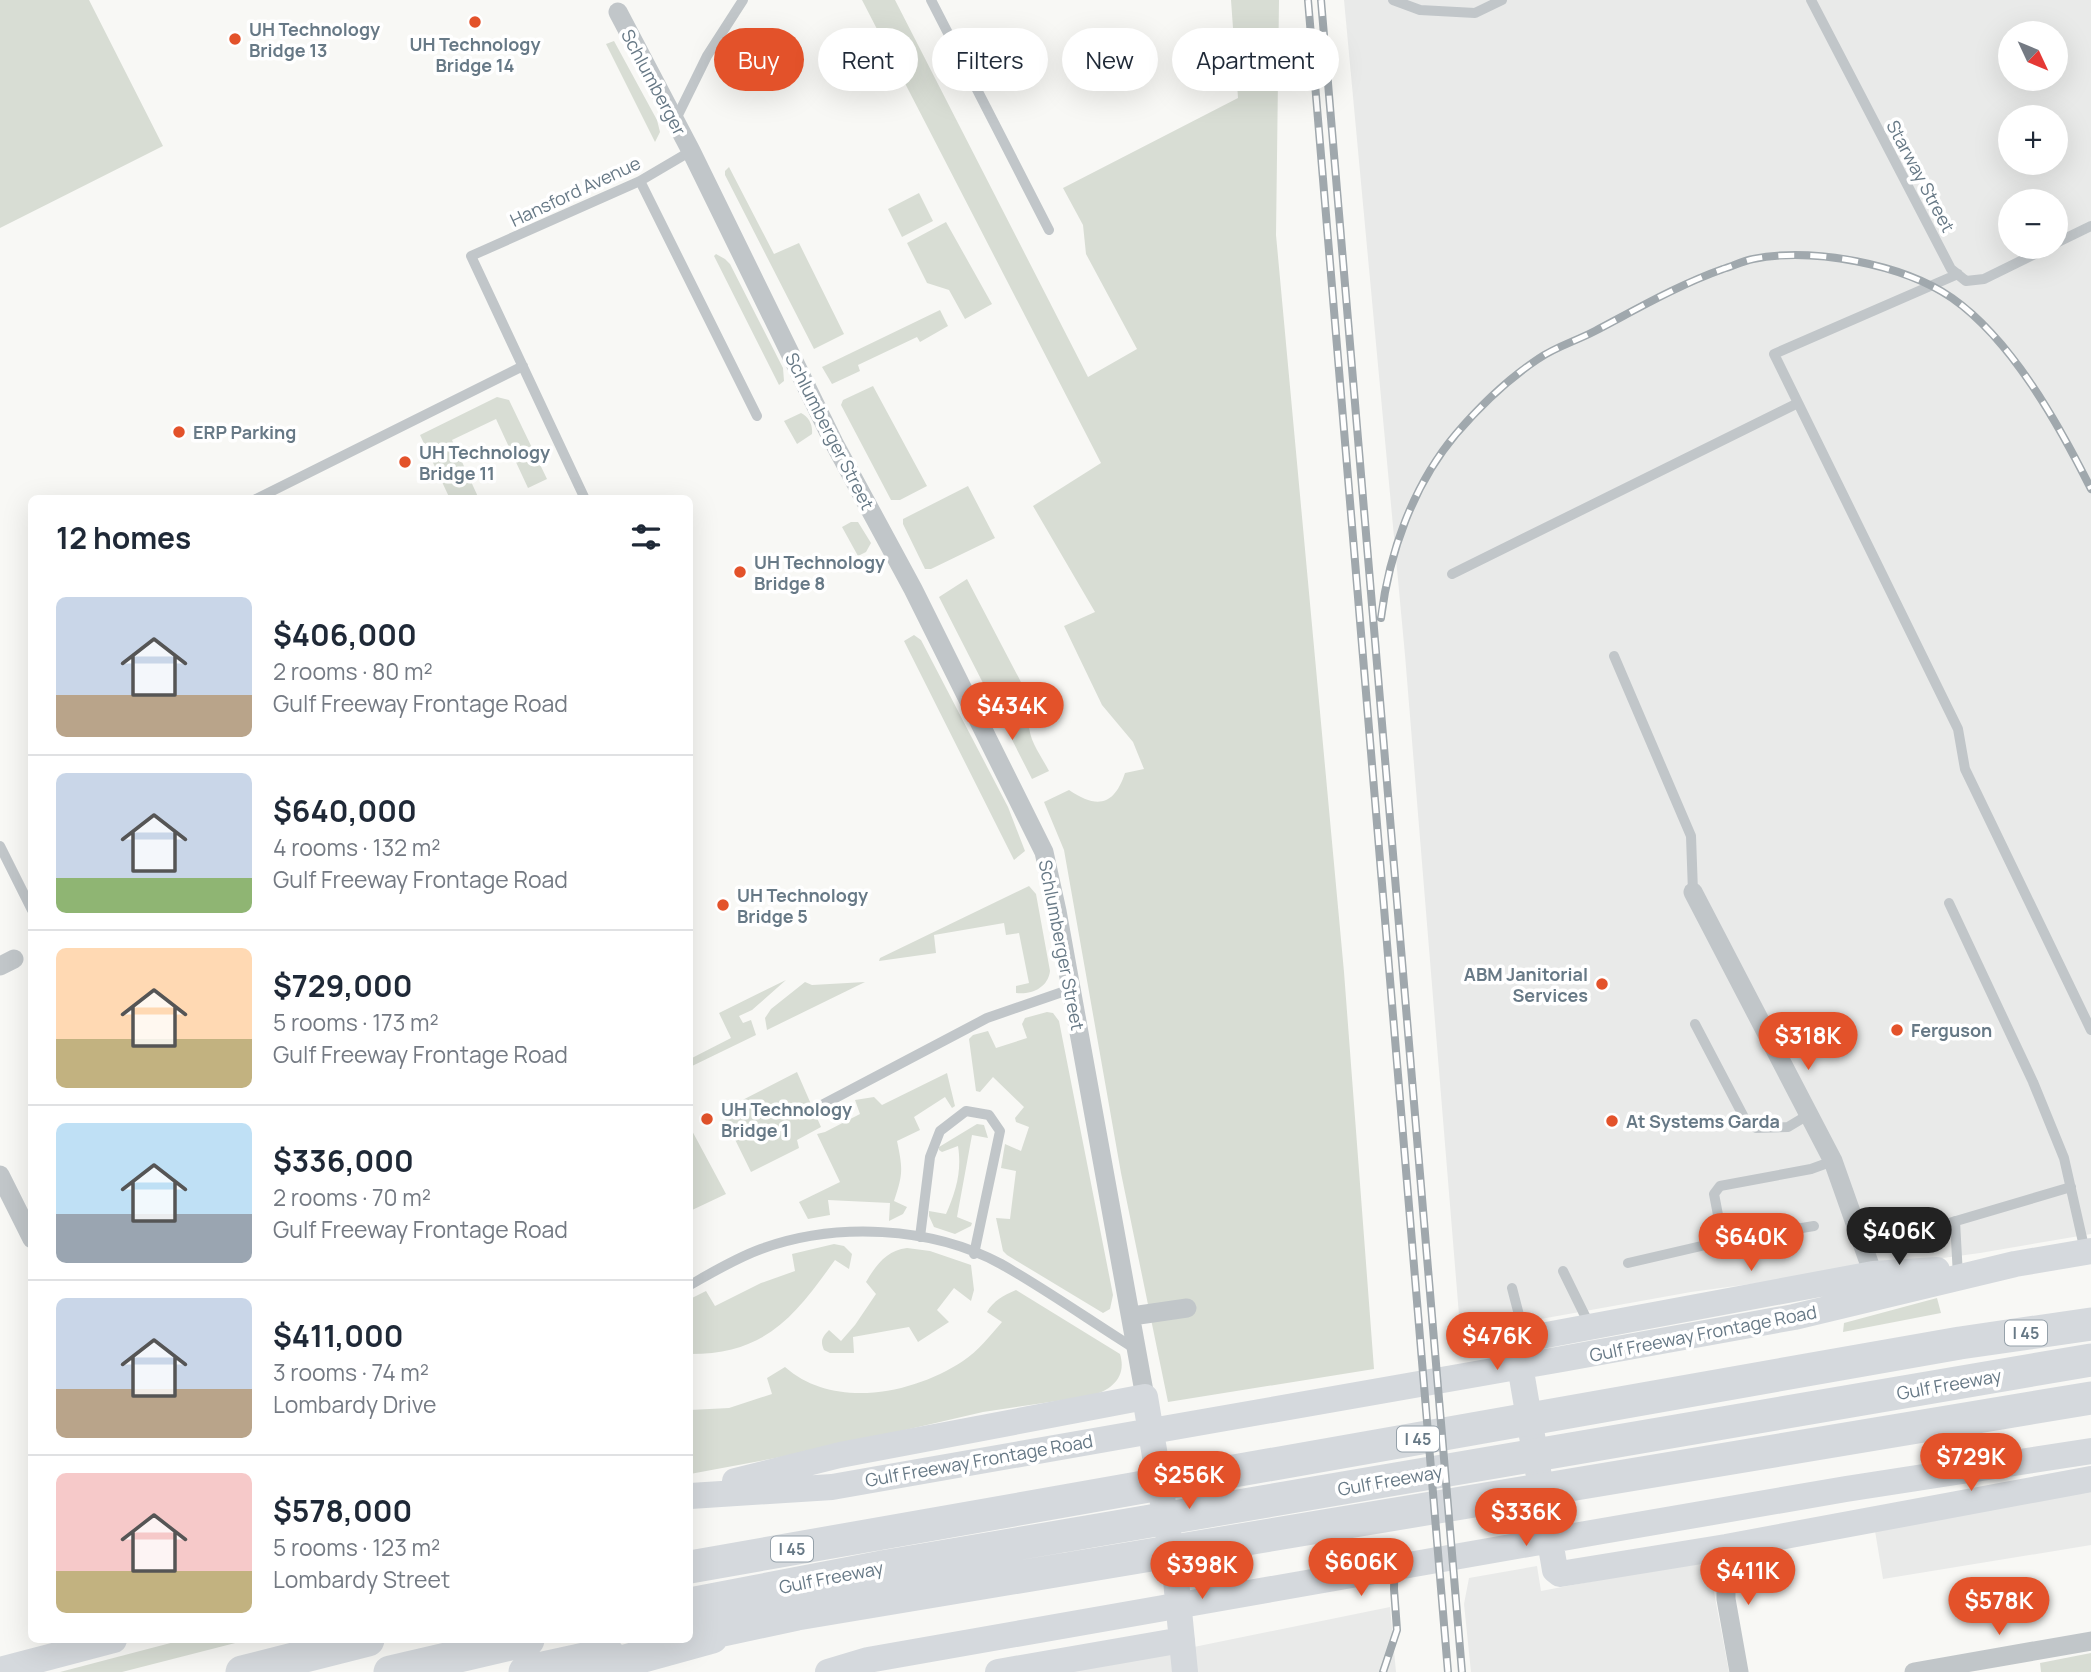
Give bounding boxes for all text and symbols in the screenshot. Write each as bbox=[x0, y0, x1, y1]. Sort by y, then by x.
marker: UH Technology Bridge 14 bbox=[467, 14, 483, 30]
place label: UH Technology Bridge 13 bbox=[249, 17, 380, 62]
north arrow bbox=[1998, 21, 2068, 91]
map controls bbox=[1998, 21, 2068, 259]
street label: Schlumberger bbox=[616, 25, 692, 140]
chip: Buy bbox=[714, 28, 804, 91]
chip: Rent bbox=[818, 28, 918, 91]
chip: Filters bbox=[932, 28, 1048, 91]
chip: New bbox=[1062, 28, 1158, 91]
chip: Apartment bbox=[1172, 28, 1339, 91]
marker: UH Technology Bridge 13 bbox=[227, 31, 243, 47]
place label: UH Technology Bridge 14 bbox=[409, 32, 541, 77]
button: + bbox=[1998, 105, 2068, 175]
street label: Starway Street bbox=[1881, 116, 1961, 236]
street label: Hansford Avenue bbox=[506, 150, 644, 232]
button: − bbox=[1998, 189, 2068, 259]
street label: Schlumberger Street bbox=[780, 348, 880, 514]
place label: ERP Parking bbox=[193, 420, 296, 444]
marker: ERP Parking bbox=[171, 424, 187, 440]
place label: UH Technology Bridge 11 bbox=[419, 440, 550, 485]
marker: UH Technology Bridge 11 bbox=[397, 454, 413, 470]
text: 12 homes bbox=[56, 517, 191, 558]
icon: filters bbox=[627, 518, 665, 556]
place label: UH Technology Bridge 8 bbox=[754, 550, 885, 595]
marker: UH Technology Bridge 8 bbox=[732, 564, 748, 580]
text: $406,000 bbox=[273, 614, 417, 655]
icon: home bbox=[112, 625, 196, 709]
text: 2 rooms · 80 m² bbox=[273, 655, 433, 687]
pin: $434K bbox=[963, 682, 1061, 742]
text: Gulf Freeway Frontage Road bbox=[273, 687, 568, 719]
text: $434K bbox=[977, 689, 1047, 721]
text: $640,000 bbox=[273, 790, 417, 831]
icon: home bbox=[112, 801, 196, 885]
text: 4 rooms · 132 m² bbox=[273, 831, 441, 863]
street label: Schlumberger Street bbox=[1034, 858, 1090, 1032]
text: Gulf Freeway Frontage Road bbox=[273, 863, 568, 895]
place label: UH Technology Bridge 5 bbox=[737, 883, 868, 928]
marker: UH Technology Bridge 5 bbox=[715, 897, 731, 913]
place label: ABM Janitorial Services bbox=[1464, 962, 1588, 1007]
text: $729,000 bbox=[273, 965, 413, 1006]
icon: home bbox=[112, 976, 196, 1060]
marker: ABM Janitorial Services bbox=[1594, 976, 1610, 992]
text: 5 rooms · 173 m² bbox=[273, 1006, 439, 1038]
pin: $318K bbox=[1759, 1012, 1857, 1072]
place label: Ferguson bbox=[1911, 1018, 1992, 1042]
text: $318K bbox=[1775, 1019, 1841, 1051]
marker: Ferguson bbox=[1889, 1022, 1905, 1038]
text: Gulf Freeway Frontage Road bbox=[273, 1038, 568, 1070]
place label: UH Technology Bridge 1 bbox=[721, 1097, 852, 1142]
place label: At Systems Garda bbox=[1626, 1109, 1780, 1133]
marker: UH Technology Bridge 1 bbox=[699, 1111, 715, 1127]
marker: At Systems Garda bbox=[1604, 1113, 1620, 1129]
text: $336,000 bbox=[273, 1140, 414, 1181]
icon: home bbox=[112, 1151, 196, 1235]
text: 2 rooms · 70 m² bbox=[273, 1181, 431, 1213]
pin: $406K bbox=[1850, 1208, 1948, 1267]
text: Gulf Freeway Frontage Road bbox=[273, 1213, 568, 1245]
pin: $640K bbox=[1702, 1214, 1800, 1273]
text: $406K bbox=[1863, 1214, 1935, 1246]
text: $640K bbox=[1715, 1220, 1787, 1252]
street label: Gulf Freeway Frontage Road bbox=[1587, 1299, 1819, 1367]
pin: $476K bbox=[1448, 1312, 1546, 1372]
text: $411,000 bbox=[273, 1315, 404, 1356]
text: $476K bbox=[1462, 1319, 1532, 1351]
road number: I 45 bbox=[2005, 1320, 2047, 1345]
icon: home bbox=[112, 1326, 196, 1410]
text: 3 rooms · 74 m² bbox=[273, 1356, 429, 1388]
street label: Gulf Freeway bbox=[1895, 1363, 2004, 1405]
text: Lombardy Drive bbox=[273, 1388, 436, 1420]
road number: I 45 bbox=[1397, 1427, 1439, 1452]
street label: Gulf Freeway Frontage Road bbox=[863, 1428, 1095, 1492]
pin: $729K bbox=[1922, 1434, 2020, 1493]
text: $729K bbox=[1936, 1440, 2006, 1472]
pin: $256K bbox=[1140, 1452, 1238, 1511]
text: $256K bbox=[1154, 1458, 1224, 1490]
street label: Gulf Freeway bbox=[1336, 1459, 1445, 1501]
pin: $336K bbox=[1477, 1488, 1575, 1548]
text: $578,000 bbox=[273, 1490, 412, 1531]
text: $336K bbox=[1491, 1495, 1561, 1527]
icon: home bbox=[112, 1501, 196, 1585]
text: 5 rooms · 123 m² bbox=[273, 1531, 440, 1563]
road number: I 45 bbox=[771, 1536, 813, 1562]
pin: $606K bbox=[1312, 1538, 1410, 1598]
pin: $398K bbox=[1153, 1542, 1251, 1601]
text: $606K bbox=[1324, 1545, 1398, 1577]
text: $398K bbox=[1166, 1548, 1238, 1580]
pin: $411K bbox=[1699, 1548, 1797, 1607]
text: $411K bbox=[1716, 1554, 1780, 1586]
street label: Gulf Freeway bbox=[777, 1555, 886, 1599]
text: Lombardy Street bbox=[273, 1563, 450, 1595]
pin: $578K bbox=[1950, 1578, 2048, 1637]
text: $578K bbox=[1964, 1584, 2034, 1616]

